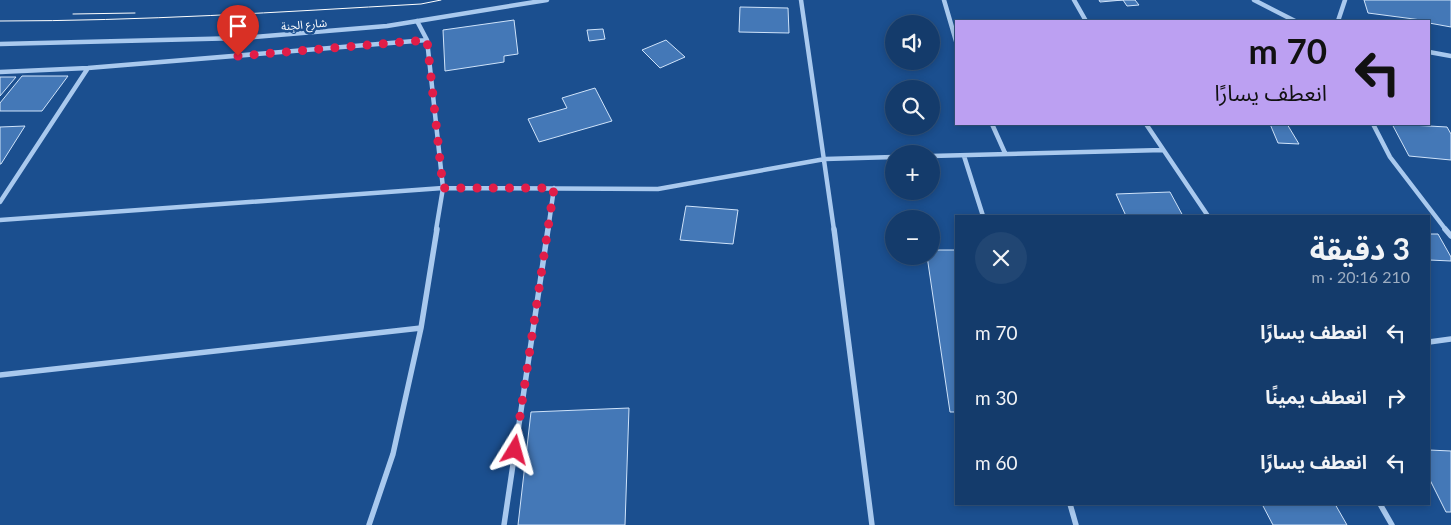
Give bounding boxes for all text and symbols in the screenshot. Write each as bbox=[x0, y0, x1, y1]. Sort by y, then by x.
pin bbox=[217, 5, 259, 56]
icon: arrive bbox=[224, 12, 252, 40]
street label: شارع الجنة bbox=[281, 15, 328, 34]
map controls bbox=[885, 15, 940, 265]
button: sound bbox=[885, 15, 940, 70]
text: 70 m bbox=[1249, 29, 1327, 71]
icon: left bbox=[1345, 40, 1410, 105]
text: انعطف يسارًا bbox=[1215, 79, 1327, 106]
button: search bbox=[885, 80, 940, 135]
button: + bbox=[885, 145, 940, 200]
button: − bbox=[885, 210, 940, 265]
text: 3 دقيقة bbox=[1310, 230, 1410, 266]
button: close bbox=[975, 232, 1027, 284]
text: 210 m · 20:16 bbox=[1311, 267, 1410, 286]
icon: left bbox=[1382, 319, 1410, 347]
text: انعطف يسارًا bbox=[1260, 320, 1367, 343]
text: 70 m bbox=[975, 321, 1018, 344]
icon: right bbox=[1382, 384, 1410, 412]
text: انعطف يمينًا bbox=[1265, 385, 1367, 408]
text: 30 m bbox=[975, 386, 1018, 409]
position arrow bbox=[488, 423, 540, 475]
icon: left bbox=[1382, 449, 1410, 477]
text: انعطف يسارًا bbox=[1260, 450, 1367, 473]
text: 60 m bbox=[975, 451, 1018, 474]

